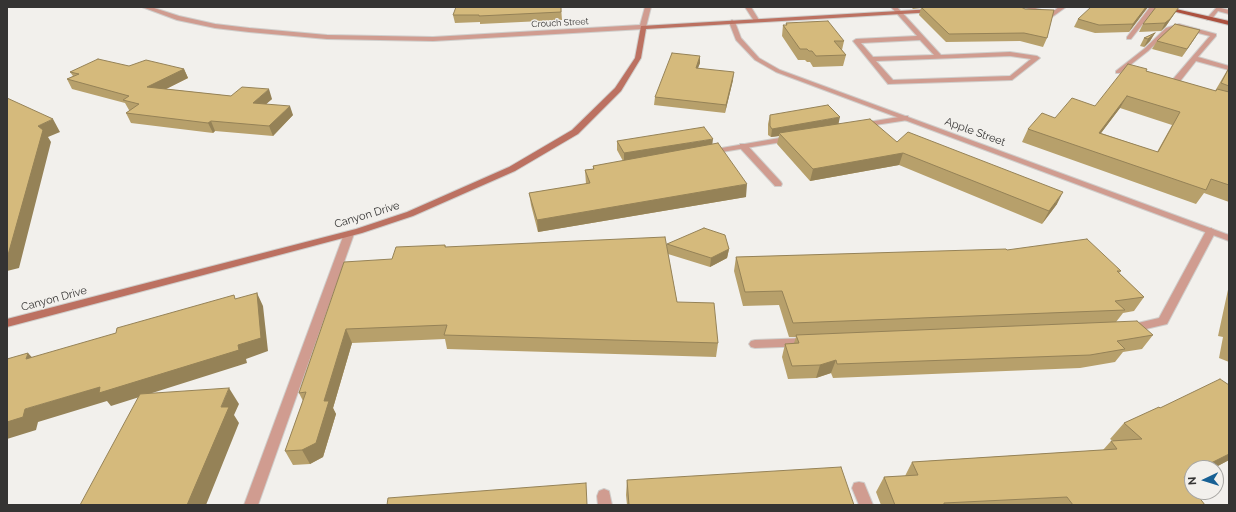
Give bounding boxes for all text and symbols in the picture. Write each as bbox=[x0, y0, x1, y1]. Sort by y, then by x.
street label: Crouch Street bbox=[531, 16, 589, 30]
street label: Apple Street bbox=[943, 115, 1007, 149]
street label: Canyon Drive bbox=[333, 199, 401, 231]
street label: Canyon Drive bbox=[20, 284, 88, 314]
north arrow bbox=[1184, 460, 1224, 500]
text: N bbox=[1186, 476, 1199, 485]

